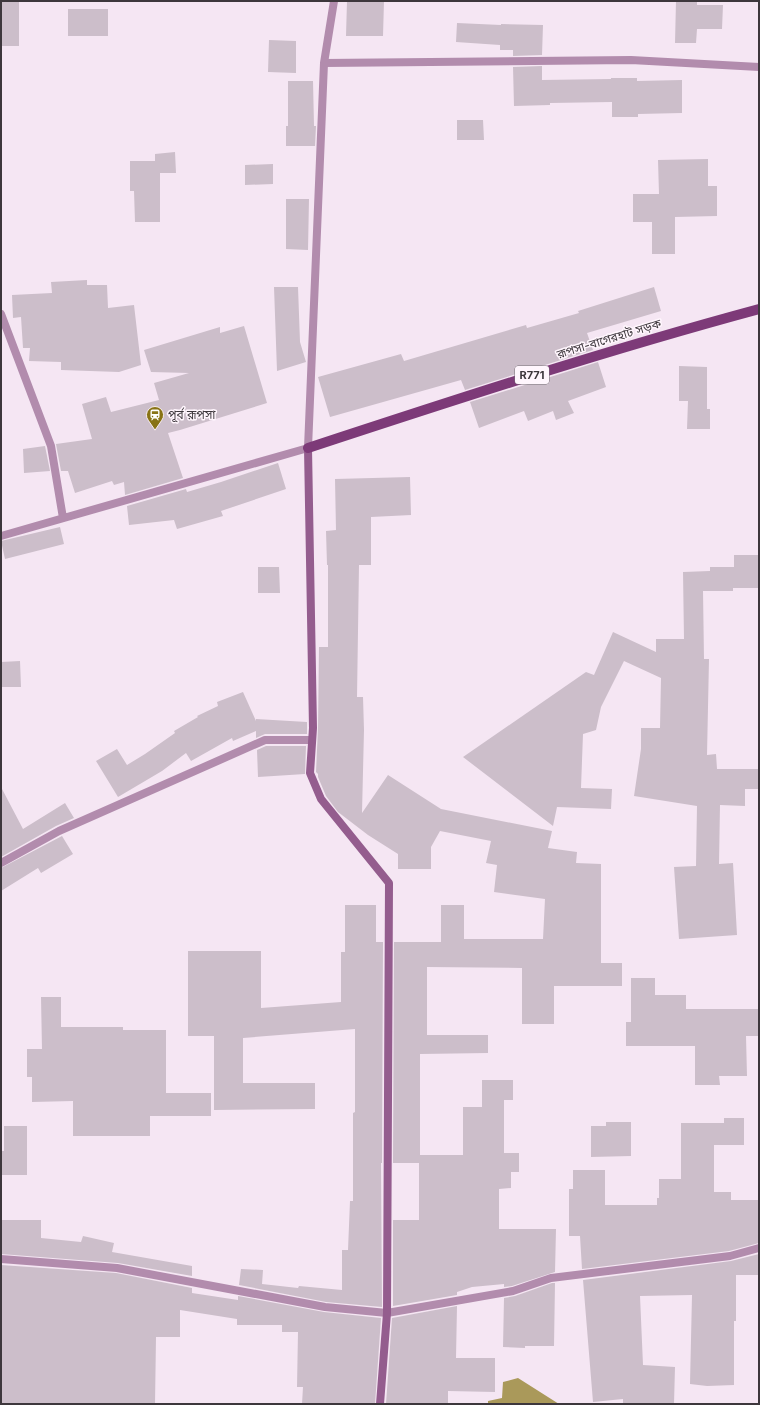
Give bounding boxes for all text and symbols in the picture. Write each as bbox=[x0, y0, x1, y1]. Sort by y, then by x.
street label: রূপসা-বাগেরহাট সড়ক bbox=[554, 315, 663, 362]
road number: R771 bbox=[515, 366, 549, 384]
station icon: পূর্ব রূপসা bbox=[145, 405, 165, 430]
place label: পূর্ব রূপসা bbox=[168, 407, 216, 423]

